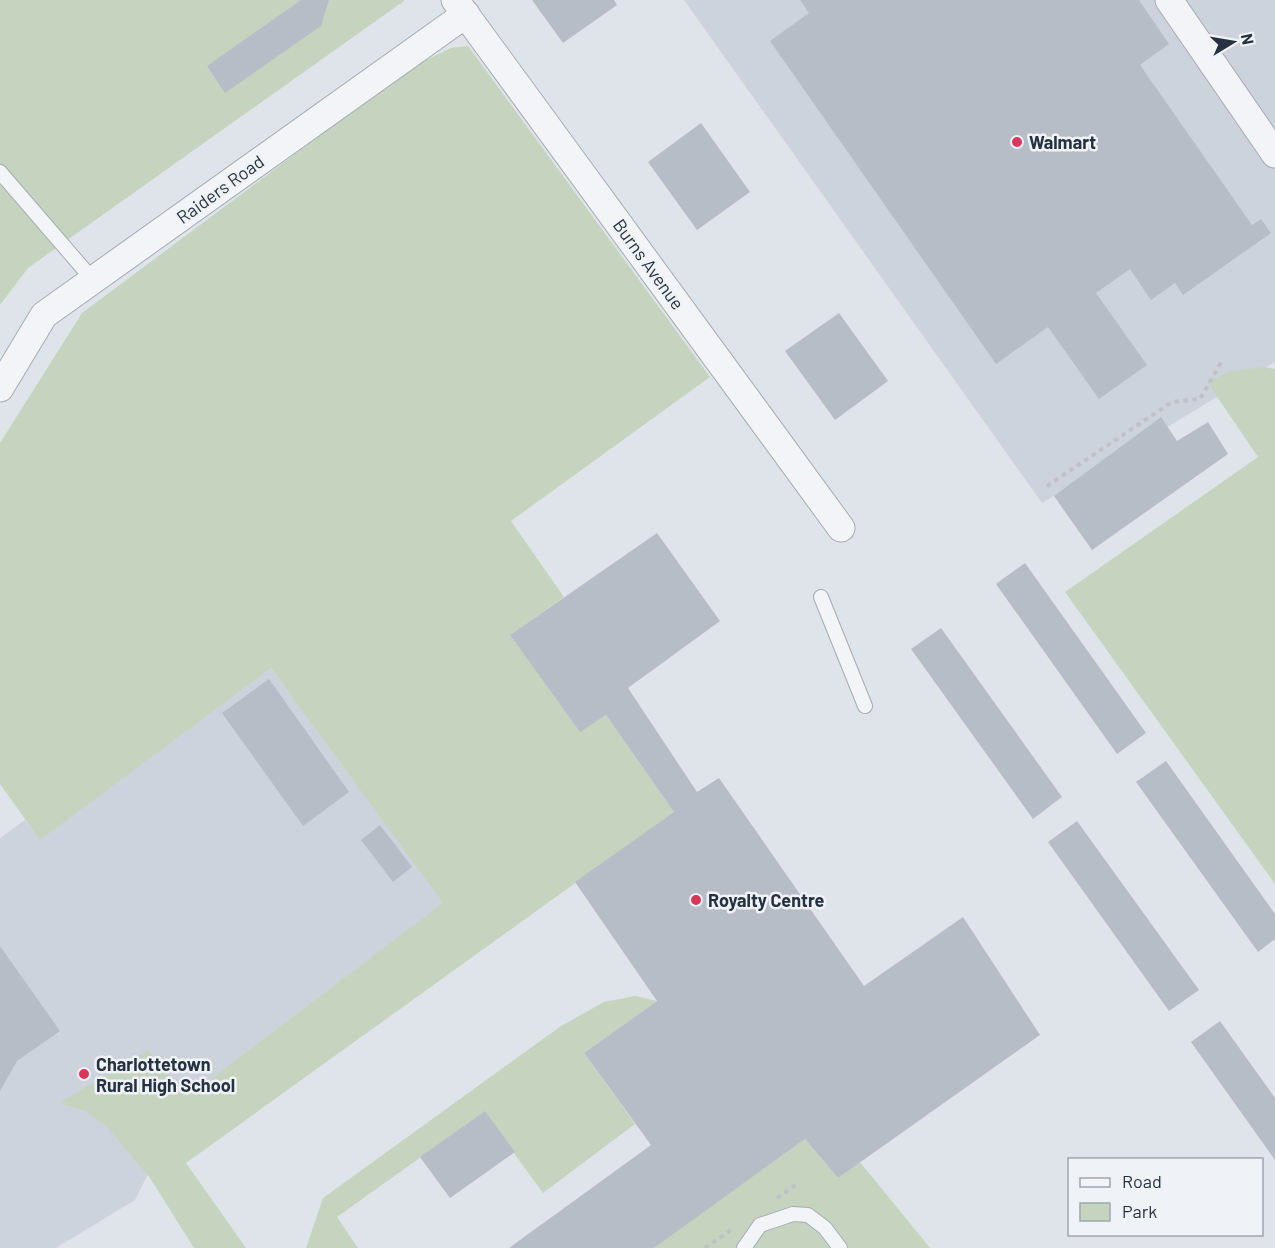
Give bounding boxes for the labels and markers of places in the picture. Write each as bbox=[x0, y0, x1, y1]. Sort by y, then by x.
place label: Walmart bbox=[1029, 131, 1096, 153]
marker: Walmart bbox=[1010, 135, 1024, 149]
place label: Royalty Centre bbox=[708, 889, 825, 911]
marker: Royalty Centre bbox=[689, 893, 703, 907]
place label: Charlottetown Rural High School bbox=[96, 1053, 235, 1096]
marker: Charlottetown Rural High School bbox=[77, 1067, 91, 1081]

